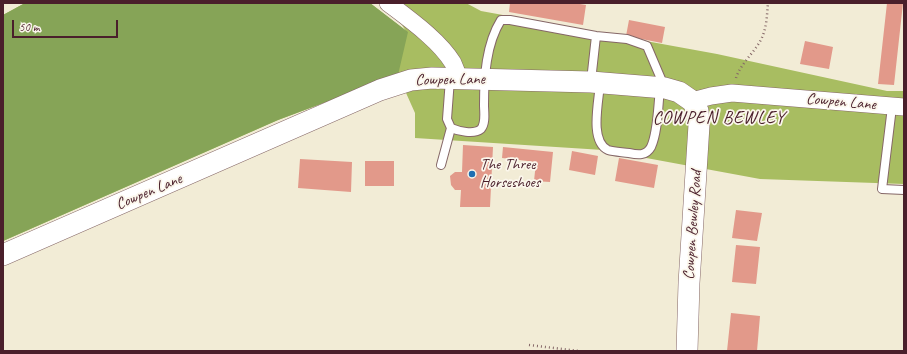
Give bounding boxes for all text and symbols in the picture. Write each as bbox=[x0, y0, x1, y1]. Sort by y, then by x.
scale bar bbox=[14, 12, 120, 38]
text: 50 m bbox=[19, 19, 39, 35]
street label: Cowpen Lane bbox=[415, 70, 485, 90]
street label: Cowpen Lane bbox=[805, 89, 877, 115]
district label: COWPEN BEWLEY bbox=[653, 107, 785, 129]
place label: The Three Horseshoes bbox=[480, 155, 540, 193]
marker: The Three Horseshoes bbox=[467, 169, 477, 179]
street label: Cowpen Lane bbox=[113, 170, 185, 214]
street label: Cowpen Bewley Road bbox=[680, 170, 706, 280]

